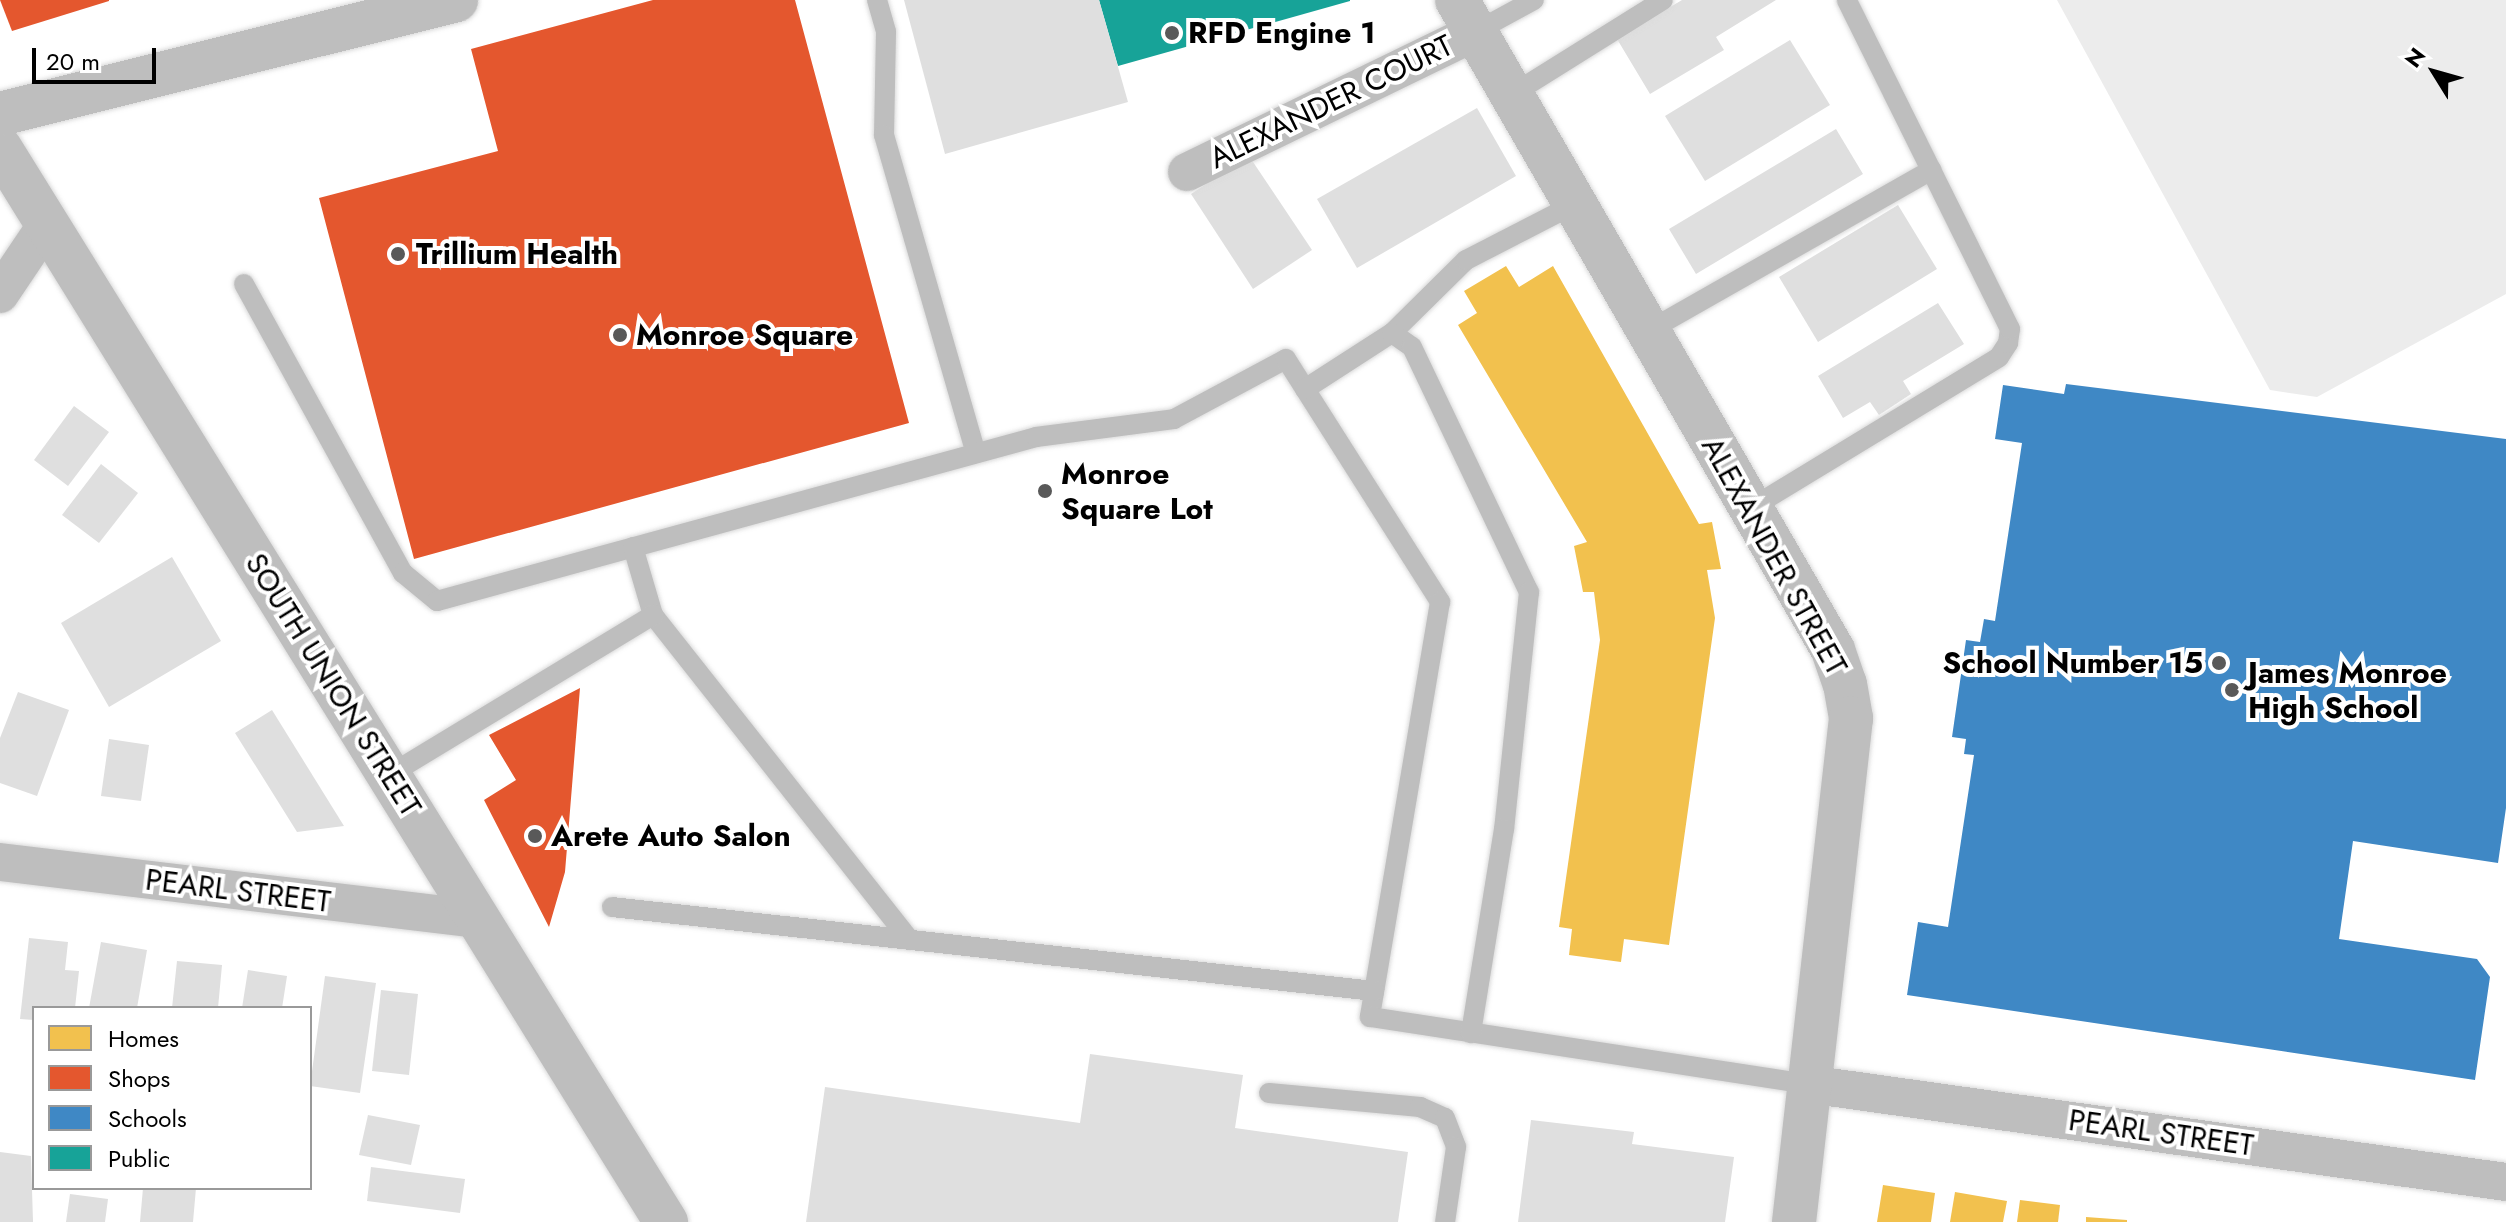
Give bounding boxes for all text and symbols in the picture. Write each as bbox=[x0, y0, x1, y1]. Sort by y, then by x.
place label: RFD Engine 1 bbox=[1188, 15, 1376, 51]
marker: RFD Engine 1 bbox=[1163, 24, 1181, 42]
street label: ALEXANDER COURT bbox=[1204, 28, 1458, 176]
scale bar bbox=[36, 32, 160, 82]
north arrow bbox=[2394, 32, 2474, 112]
text: N bbox=[2397, 41, 2433, 74]
text: 20 m bbox=[46, 44, 100, 79]
place label: Trillium Health bbox=[416, 236, 618, 272]
marker: Trillium Health bbox=[387, 243, 409, 265]
place label: Monroe Square bbox=[636, 317, 853, 353]
marker: Monroe Square bbox=[611, 326, 629, 344]
street label: ALEXANDER STREET bbox=[1694, 431, 1854, 681]
place label: Monroe Square Lot bbox=[1061, 456, 1213, 526]
marker: Monroe Square Lot bbox=[1036, 482, 1054, 500]
street label: SOUTH UNION STREET bbox=[238, 547, 428, 823]
place label: School Number 15 bbox=[1943, 645, 2203, 681]
marker: School Number 15 bbox=[2210, 654, 2228, 672]
place label: James Monroe High School bbox=[2248, 655, 2447, 726]
marker: James Monroe High School bbox=[2223, 681, 2241, 699]
place label: Arete Auto Salon bbox=[551, 818, 791, 854]
marker: Arete Auto Salon bbox=[526, 827, 544, 845]
street label: PEARL STREET bbox=[143, 862, 333, 920]
legend bbox=[32, 1006, 312, 1190]
text: Homes bbox=[108, 1021, 179, 1056]
text: Shops bbox=[108, 1061, 170, 1096]
text: Schools bbox=[108, 1101, 187, 1136]
street label: PEARL STREET bbox=[2066, 1102, 2256, 1164]
text: Public bbox=[108, 1141, 170, 1176]

